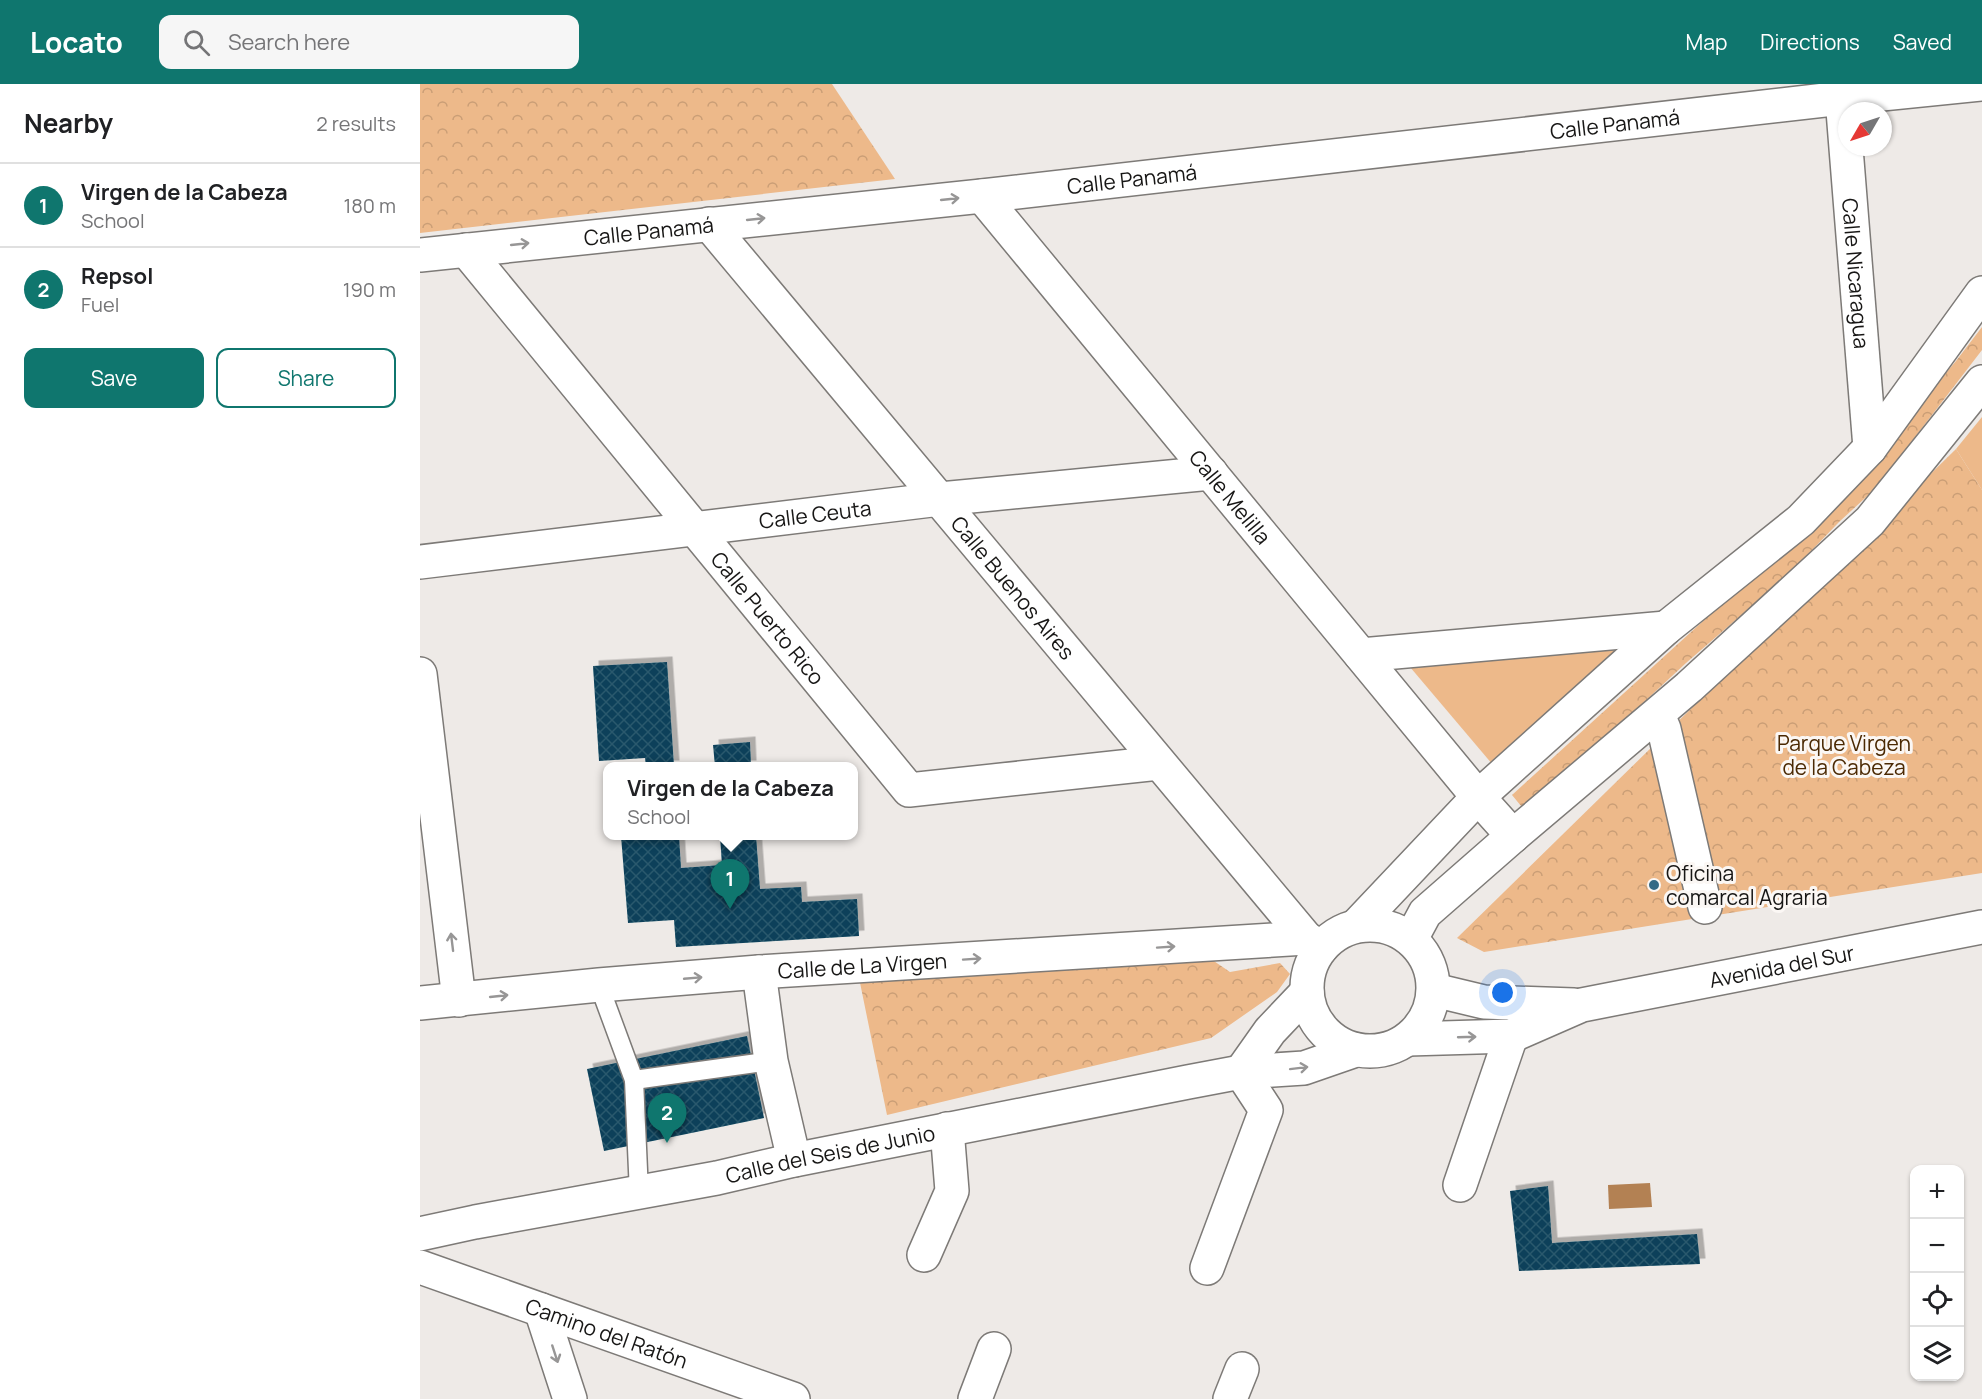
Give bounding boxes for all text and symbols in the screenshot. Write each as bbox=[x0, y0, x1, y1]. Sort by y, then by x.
search box bbox=[159, 15, 579, 69]
text: Locato bbox=[30, 23, 123, 61]
icon: search bbox=[180, 26, 213, 59]
text: Search here bbox=[228, 27, 350, 57]
text: Map bbox=[1686, 28, 1727, 56]
text: Directions bbox=[1760, 28, 1860, 56]
text: Saved bbox=[1893, 28, 1952, 56]
north arrow bbox=[1838, 102, 1892, 156]
street label: Calle Panamá bbox=[1548, 103, 1681, 145]
text: Nearby bbox=[24, 105, 113, 141]
text: 2 results bbox=[316, 110, 396, 137]
street label: Calle Panamá bbox=[1066, 158, 1198, 200]
text: Virgen de la Cabeza bbox=[81, 177, 288, 207]
text: 1 bbox=[39, 192, 48, 219]
text: 180 m bbox=[343, 192, 396, 219]
one-way arrow bbox=[939, 193, 959, 204]
street label: Calle Nicaragua bbox=[1836, 197, 1876, 350]
text: School bbox=[81, 207, 145, 234]
street label: Calle Panamá bbox=[582, 210, 715, 252]
one-way arrow bbox=[745, 214, 765, 225]
one-way arrow bbox=[509, 238, 529, 249]
text: Repsol bbox=[81, 261, 153, 291]
text: 2 bbox=[38, 276, 49, 303]
text: 190 m bbox=[343, 276, 396, 303]
text: Fuel bbox=[81, 291, 119, 318]
button: Save bbox=[24, 348, 204, 408]
button: Share bbox=[216, 348, 396, 408]
street label: Calle Melilla bbox=[1183, 444, 1277, 550]
street label: Calle Ceuta bbox=[757, 493, 873, 535]
street label: Calle Buenos Aires bbox=[945, 510, 1081, 665]
street label: Calle Puerto Rico bbox=[705, 546, 831, 690]
park label: Parque Virgen de la Cabeza bbox=[1777, 729, 1911, 781]
popup bbox=[603, 762, 858, 840]
text: Virgen de la Cabeza bbox=[627, 773, 834, 803]
text: School bbox=[627, 803, 691, 830]
place label: Oficina comarcal Agraria bbox=[1666, 859, 1828, 911]
pin: 1 bbox=[710, 860, 750, 909]
marker: Oficina comarcal Agraria bbox=[1647, 878, 1661, 892]
one-way arrow bbox=[446, 932, 457, 952]
street label: Avenida del Sur bbox=[1707, 938, 1857, 994]
one-way arrow bbox=[1156, 941, 1176, 952]
street label: Calle de La Virgen bbox=[777, 946, 948, 985]
one-way arrow bbox=[961, 953, 981, 964]
one-way arrow bbox=[683, 972, 703, 983]
your location bbox=[1488, 978, 1517, 1007]
one-way arrow bbox=[489, 990, 509, 1001]
one-way arrow bbox=[1456, 1032, 1476, 1043]
one-way arrow bbox=[1289, 1062, 1308, 1073]
pin: 2 bbox=[648, 1094, 686, 1143]
street label: Calle del Seis de Junio bbox=[723, 1118, 937, 1190]
map controls bbox=[1910, 1165, 1964, 1381]
button: + bbox=[1910, 1165, 1964, 1219]
button: − bbox=[1910, 1219, 1964, 1273]
button: locate bbox=[1910, 1273, 1964, 1327]
street label: Camino del Ratón bbox=[522, 1291, 692, 1375]
button: layers bbox=[1910, 1327, 1964, 1381]
one-way arrow bbox=[551, 1344, 562, 1363]

